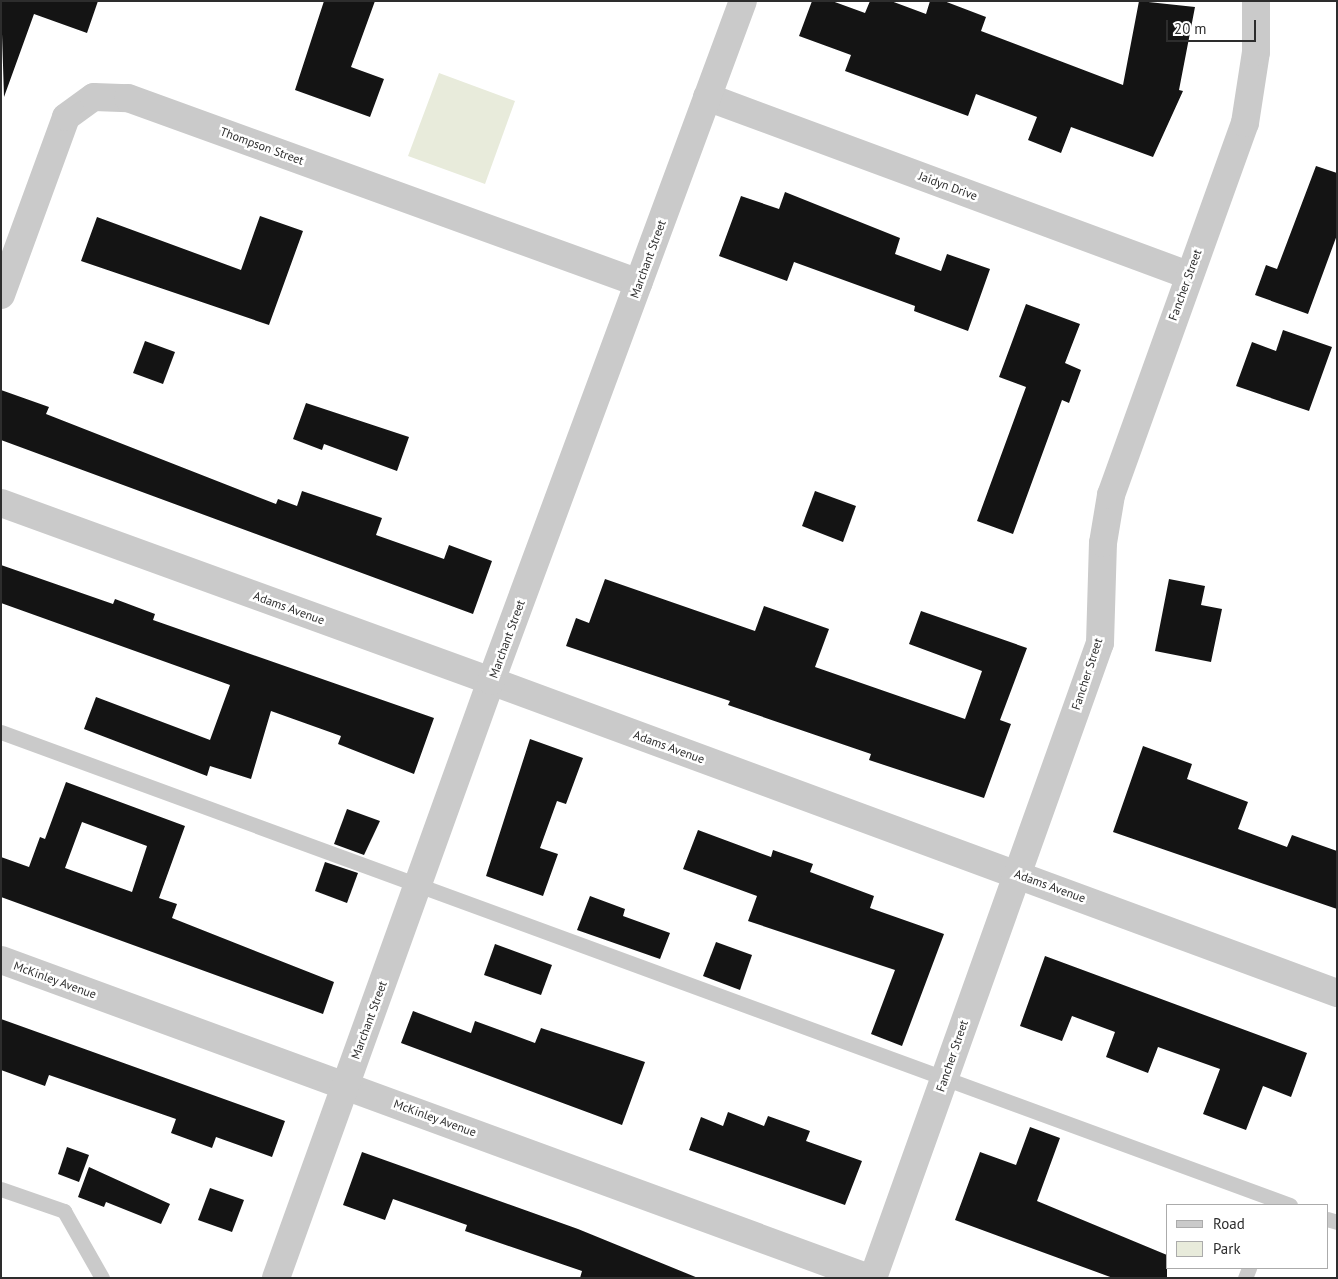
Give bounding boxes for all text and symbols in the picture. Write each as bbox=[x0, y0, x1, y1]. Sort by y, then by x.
scale bar bbox=[1168, 10, 1258, 42]
text: 20 m bbox=[1174, 19, 1207, 38]
street label: Thompson Street bbox=[218, 124, 306, 168]
street label: Jaidyn Drive bbox=[917, 169, 979, 203]
street label: Marchant Street bbox=[627, 218, 669, 300]
street label: Fancher Street bbox=[1165, 247, 1205, 323]
street label: Adams Avenue bbox=[251, 588, 327, 628]
street label: Marchant Street bbox=[486, 598, 528, 680]
street label: Fancher Street bbox=[1069, 636, 1105, 712]
street label: Adams Avenue bbox=[631, 727, 707, 767]
street label: Adams Avenue bbox=[1012, 866, 1088, 906]
street label: McKinley Avenue bbox=[11, 958, 99, 1002]
street label: Marchant Street bbox=[348, 979, 390, 1061]
street label: Fancher Street bbox=[933, 1018, 971, 1094]
street label: McKinley Avenue bbox=[391, 1096, 479, 1140]
legend bbox=[1166, 1204, 1328, 1269]
text: Road bbox=[1213, 1214, 1245, 1233]
text: Park bbox=[1213, 1239, 1241, 1258]

